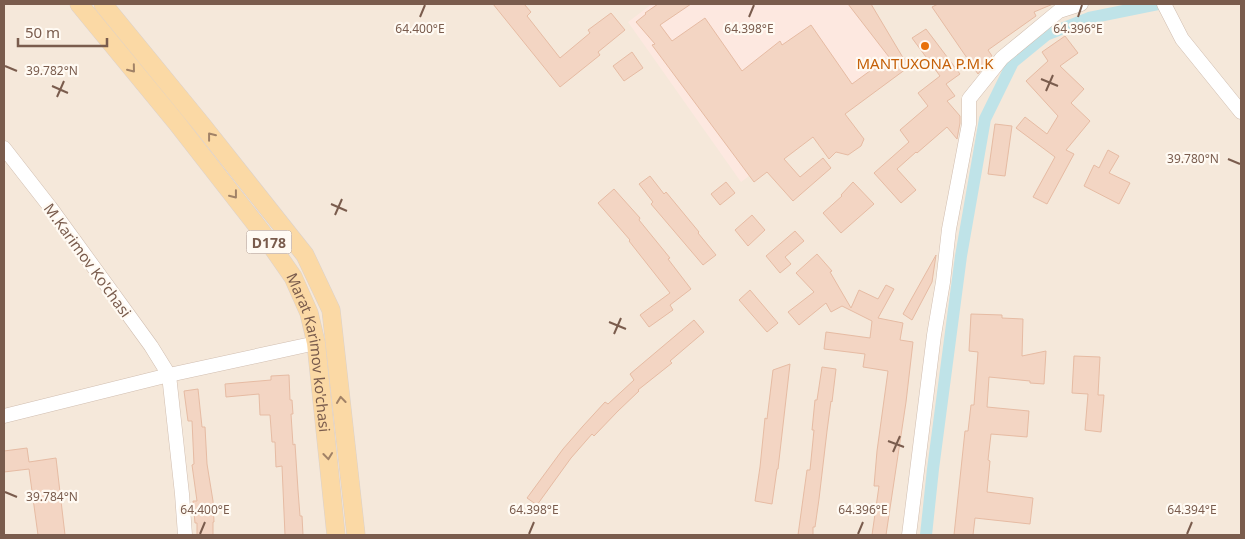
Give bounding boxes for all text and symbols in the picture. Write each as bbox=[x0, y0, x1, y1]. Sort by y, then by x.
scale bar bbox=[18, 15, 106, 47]
text: 64.400°E bbox=[395, 20, 445, 37]
text: 64.398°E bbox=[724, 20, 774, 37]
text: 64.396°E bbox=[1053, 20, 1103, 37]
text: 50 m bbox=[25, 22, 60, 42]
marker: MANTUXONA P.M.K bbox=[919, 40, 931, 52]
place label: MANTUXONA P.M.K bbox=[856, 53, 994, 73]
text: 39.782°N bbox=[26, 62, 78, 79]
one-way arrow bbox=[127, 63, 136, 72]
one-way arrow bbox=[208, 133, 217, 142]
text: 39.780°N bbox=[1167, 150, 1219, 167]
one-way arrow bbox=[228, 190, 237, 199]
street label: M.Karimov Ko'chasi bbox=[40, 199, 136, 321]
road number: D178 bbox=[246, 230, 292, 253]
street label: Marat Karimov ko'chasi bbox=[282, 270, 335, 433]
one-way arrow bbox=[336, 396, 347, 404]
one-way arrow bbox=[322, 453, 333, 461]
text: 39.784°N bbox=[26, 488, 78, 505]
text: 64.400°E bbox=[180, 501, 230, 518]
text: 64.398°E bbox=[509, 501, 559, 518]
text: 64.396°E bbox=[838, 501, 888, 518]
text: 64.394°E bbox=[1167, 501, 1217, 518]

